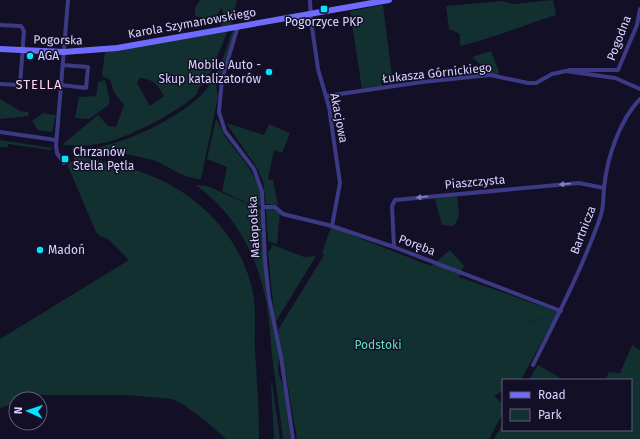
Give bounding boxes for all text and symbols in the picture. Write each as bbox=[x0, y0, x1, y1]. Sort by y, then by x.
marker: Pogorzyce PKP bbox=[319, 4, 329, 14]
street label: Karola Szymanowskiego bbox=[127, 5, 257, 41]
street label: Pogodna bbox=[604, 13, 634, 63]
place label: Pogorzyce PKP bbox=[285, 15, 363, 29]
street label: Pogorska bbox=[33, 33, 83, 47]
place label: AGA bbox=[38, 49, 59, 63]
marker: AGA bbox=[25, 51, 35, 61]
place label: Mobile Auto - Skup katalizatorów bbox=[158, 58, 261, 86]
street label: Łukasza Górnickiego bbox=[381, 60, 493, 86]
marker: Mobile Auto - Skup katalizatorów bbox=[264, 67, 274, 77]
district label: STELLA bbox=[16, 77, 62, 92]
street label: Akacjowa bbox=[327, 92, 351, 144]
place label: Chrzanów Stella Pętla bbox=[73, 145, 134, 173]
marker: Chrzanów Stella Pętla bbox=[60, 154, 70, 164]
street label: Piaszczysta bbox=[444, 172, 506, 192]
one-way arrow bbox=[559, 181, 571, 187]
one-way arrow bbox=[416, 193, 428, 200]
street label: Małopolska bbox=[245, 196, 263, 258]
street label: Bartnicza bbox=[567, 204, 599, 256]
street label: Poręba bbox=[397, 232, 437, 258]
place label: Madoń bbox=[48, 243, 85, 257]
marker: Madoń bbox=[35, 245, 45, 255]
park label: Podstoki bbox=[354, 338, 402, 352]
legend bbox=[502, 379, 632, 431]
text: Road bbox=[538, 388, 566, 402]
north arrow bbox=[8, 391, 48, 431]
text: N bbox=[12, 407, 25, 414]
text: Park bbox=[538, 408, 562, 422]

